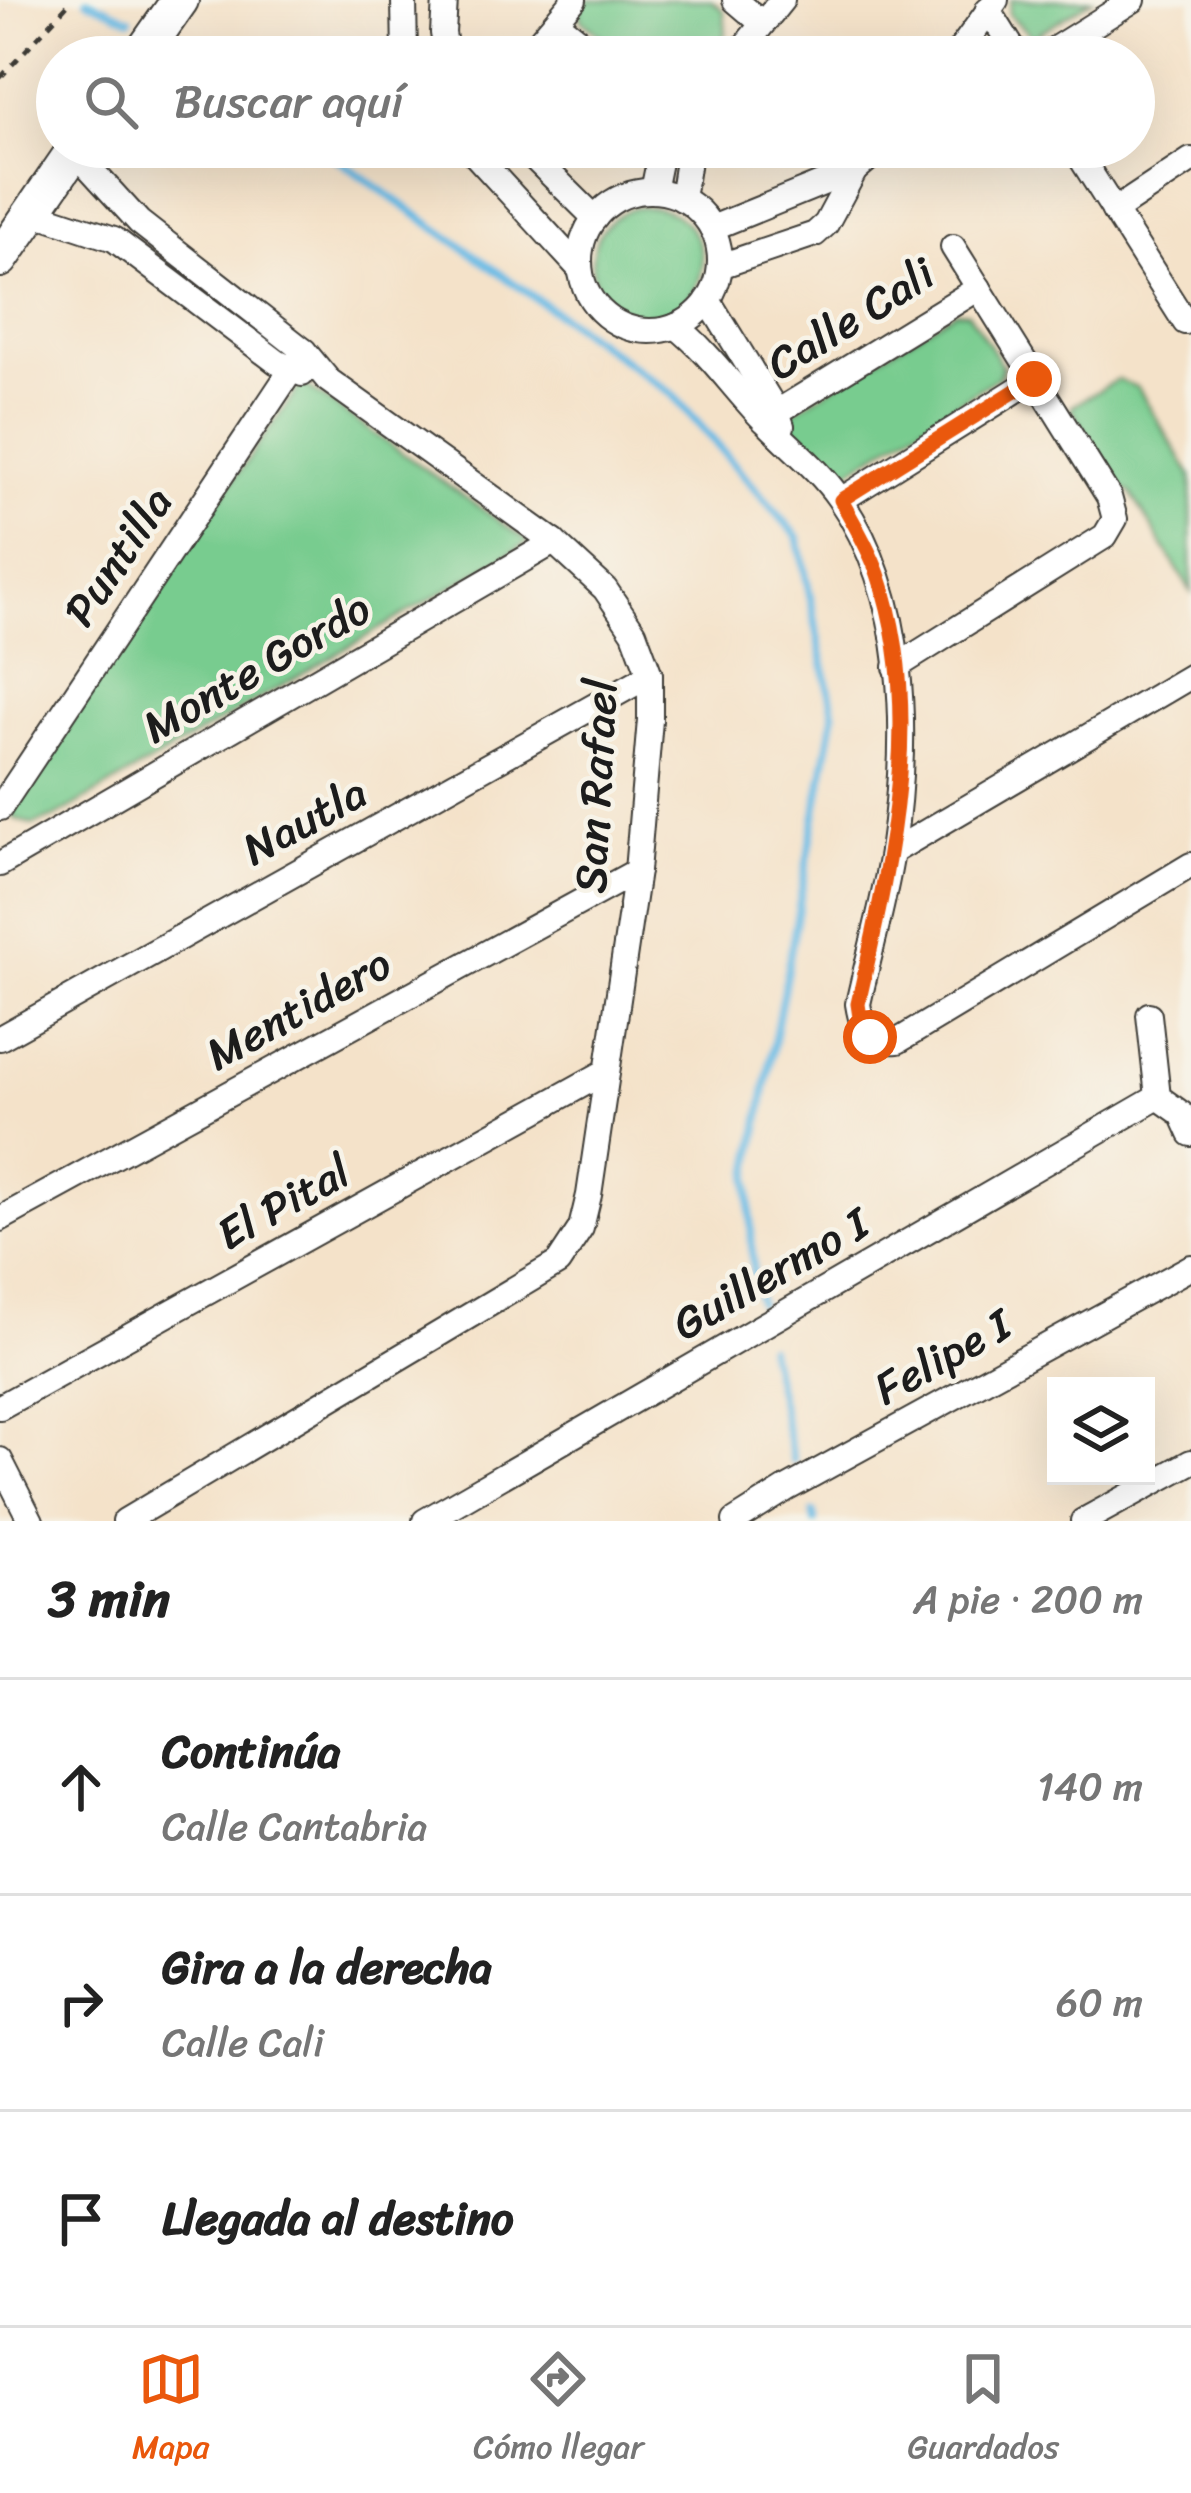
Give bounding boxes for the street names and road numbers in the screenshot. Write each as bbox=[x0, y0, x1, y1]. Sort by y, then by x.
street label: Calle Cali bbox=[750, 235, 952, 402]
street label: Puntilla bbox=[41, 470, 195, 644]
street label: Monte Gordo bbox=[127, 570, 386, 766]
street label: San Rafael bbox=[550, 676, 642, 895]
street label: Nautla bbox=[227, 754, 382, 888]
street label: Mentidero bbox=[190, 925, 407, 1093]
street label: El Pital bbox=[201, 1132, 367, 1273]
street label: Guillermo I bbox=[656, 1183, 887, 1363]
street label: Felipe I bbox=[858, 1285, 1029, 1428]

